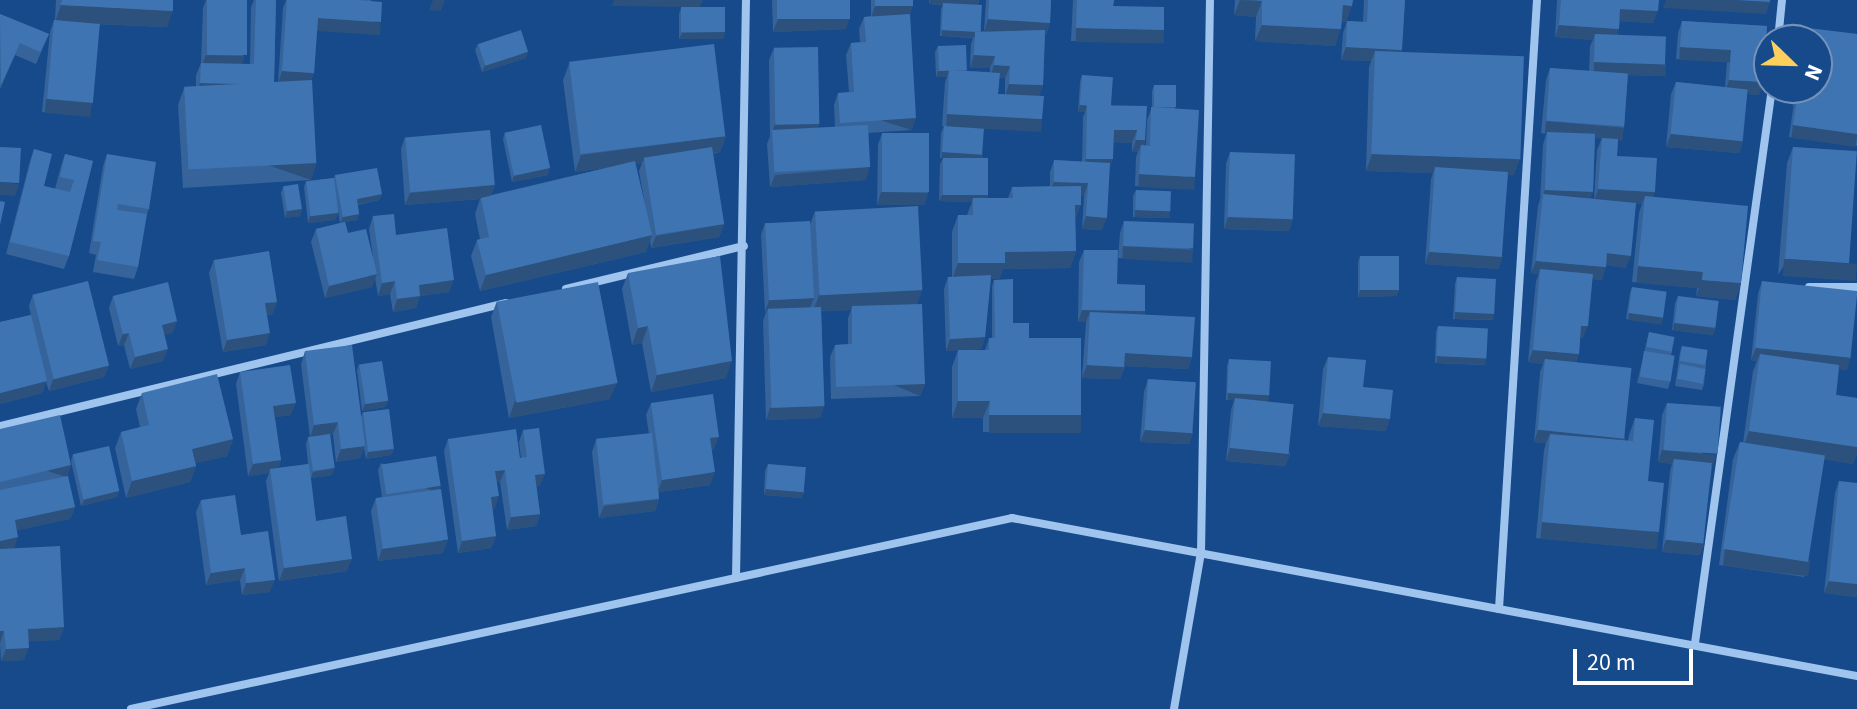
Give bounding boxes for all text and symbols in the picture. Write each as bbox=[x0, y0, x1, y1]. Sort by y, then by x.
north arrow bbox=[1753, 24, 1833, 104]
text: N bbox=[1796, 60, 1831, 86]
scale bar bbox=[1577, 633, 1697, 683]
text: 20 m bbox=[1587, 645, 1636, 680]

